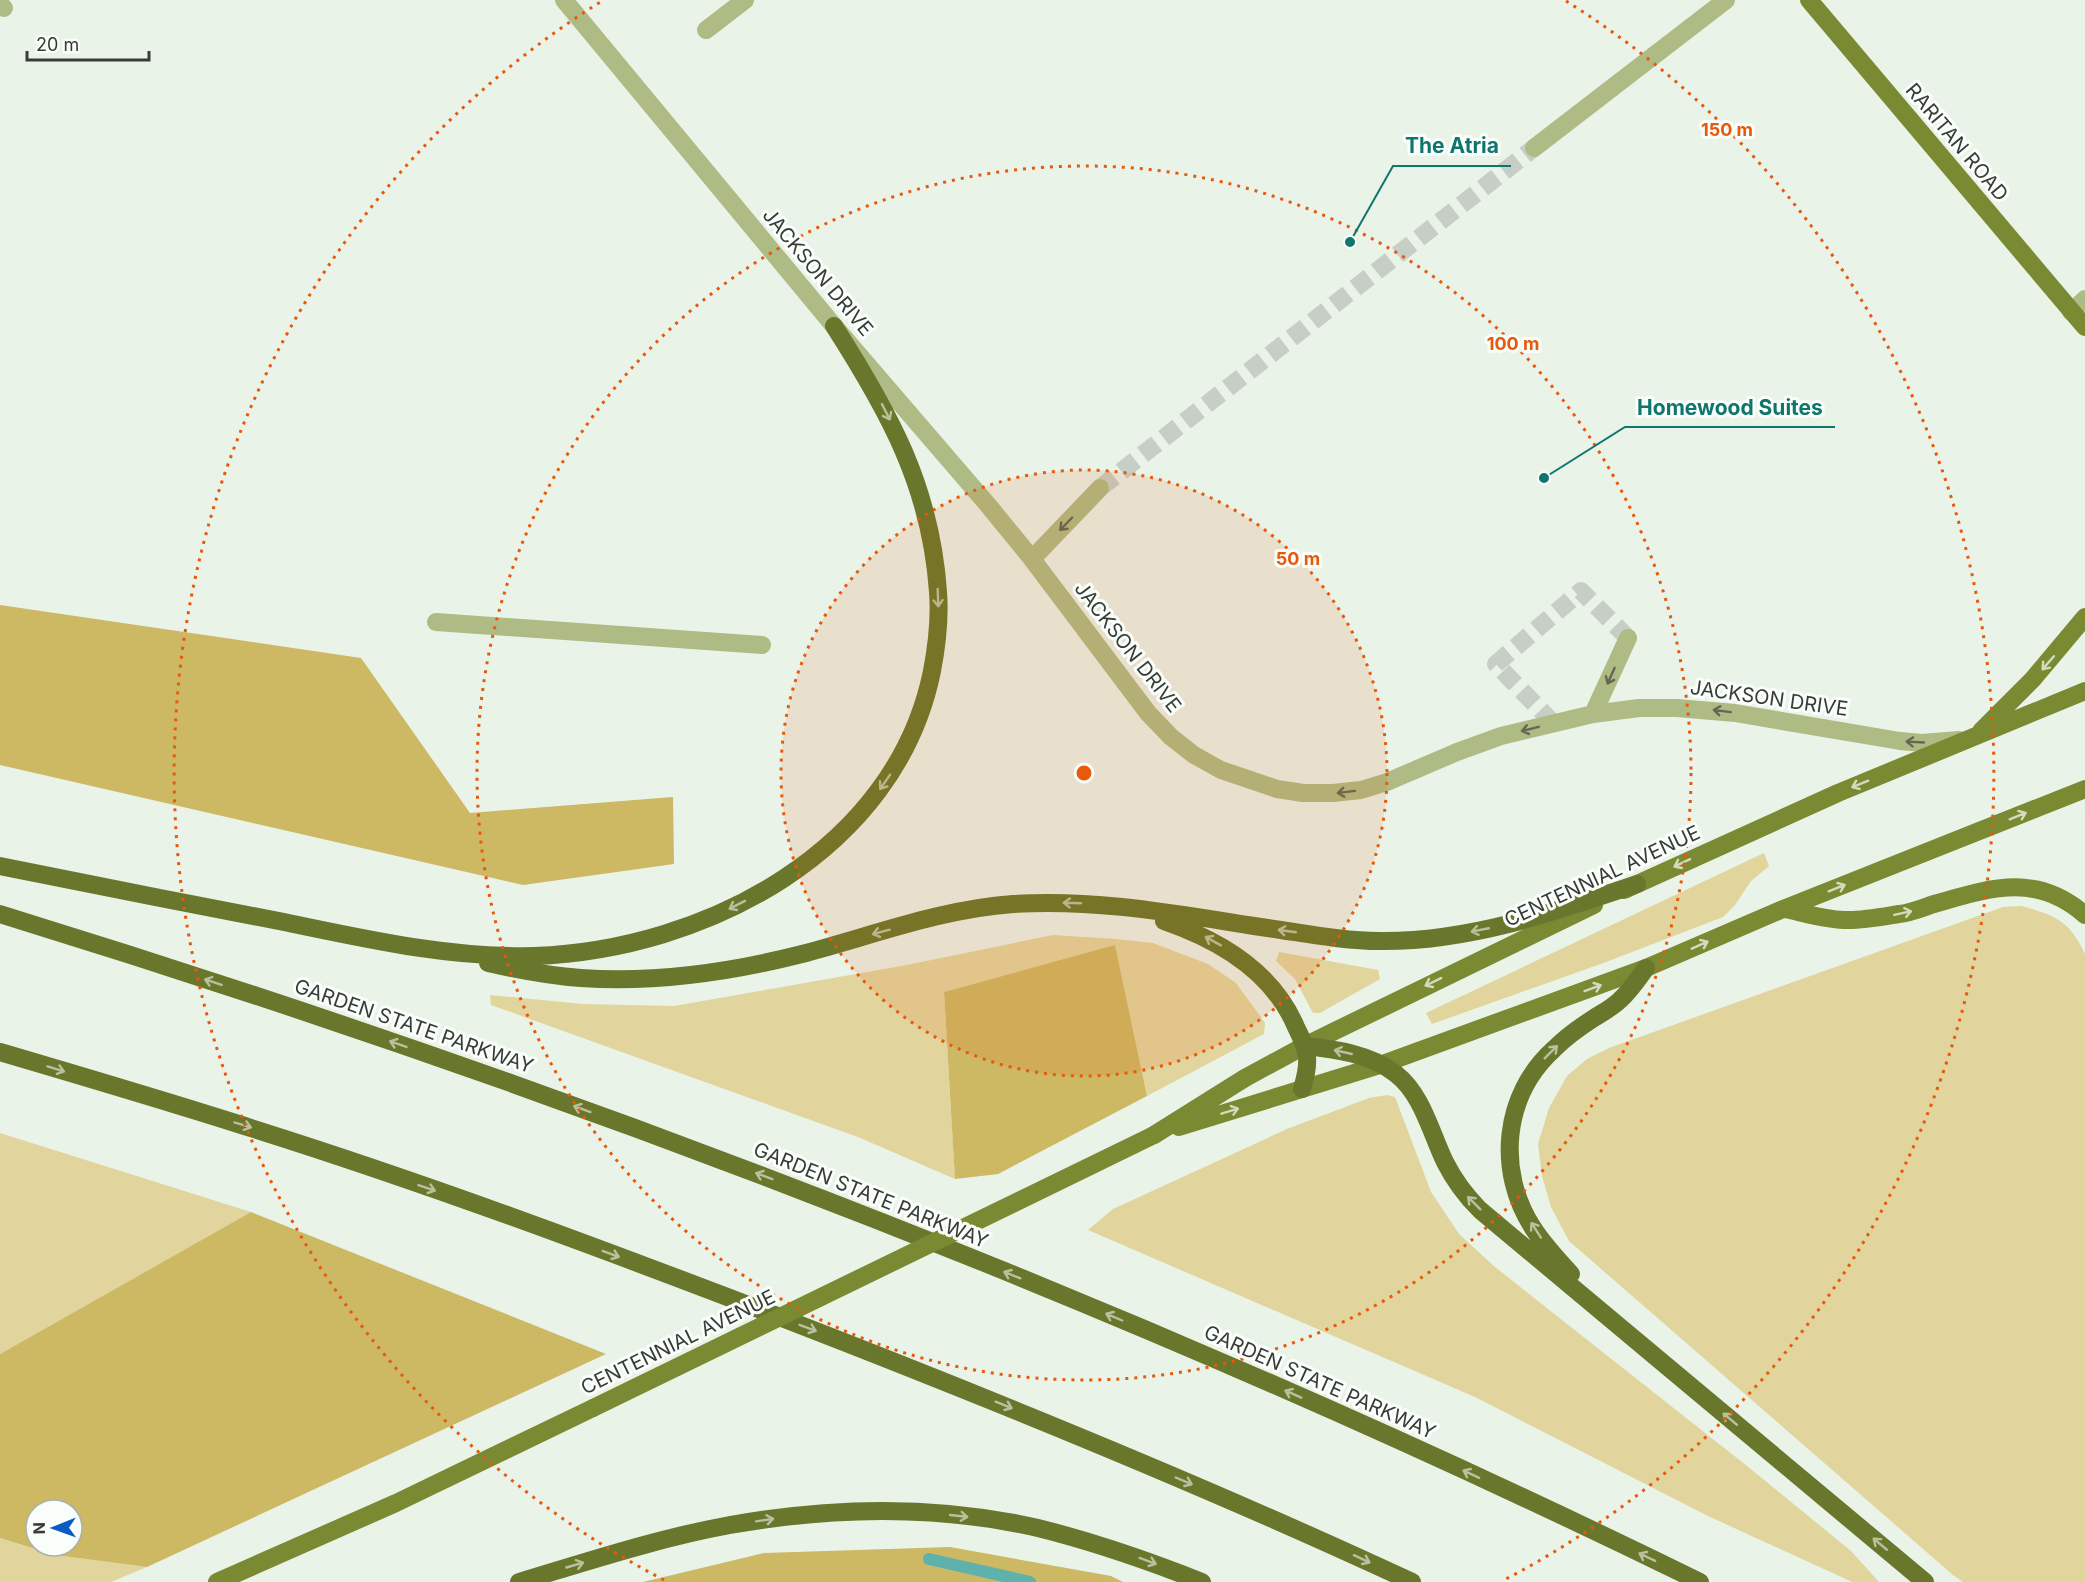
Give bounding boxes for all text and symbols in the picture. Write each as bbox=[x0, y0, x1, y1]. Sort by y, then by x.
scale bar bbox=[27, 24, 148, 62]
text: 20 m bbox=[36, 34, 79, 55]
street label: RARITAN ROAD bbox=[1901, 78, 2013, 206]
text: 150 m bbox=[1701, 119, 1753, 140]
callout: The Atria bbox=[1393, 127, 1511, 166]
text: The Atria bbox=[1405, 133, 1499, 158]
street label: JACKSON DRIVE bbox=[758, 203, 878, 341]
text: 100 m bbox=[1487, 333, 1539, 354]
callout: Homewood Suites bbox=[1625, 388, 1835, 427]
text: Homewood Suites bbox=[1637, 395, 1823, 420]
one-way arrow bbox=[881, 402, 892, 420]
one-way arrow bbox=[1059, 516, 1073, 531]
text: 50 m bbox=[1276, 548, 1320, 569]
street label: JACKSON DRIVE bbox=[1070, 577, 1186, 717]
one-way arrow bbox=[933, 587, 944, 607]
one-way arrow bbox=[2041, 655, 2055, 670]
one-way arrow bbox=[1604, 667, 1616, 685]
street label: JACKSON DRIVE bbox=[1688, 675, 1850, 721]
one-way arrow bbox=[1713, 706, 1733, 717]
one-way arrow bbox=[1520, 723, 1539, 735]
one-way arrow bbox=[1905, 737, 1925, 748]
centre of rings bbox=[1074, 763, 1094, 783]
one-way arrow bbox=[879, 773, 892, 789]
one-way arrow bbox=[1852, 779, 1870, 790]
one-way arrow bbox=[1336, 786, 1356, 797]
one-way arrow bbox=[2009, 810, 2027, 821]
street label: CENTENNIAL AVENUE bbox=[1500, 820, 1704, 932]
one-way arrow bbox=[1674, 857, 1692, 869]
one-way arrow bbox=[1827, 881, 1846, 892]
one-way arrow bbox=[1063, 898, 1083, 909]
one-way arrow bbox=[729, 900, 747, 911]
one-way arrow bbox=[1893, 907, 1912, 918]
one-way arrow bbox=[1471, 924, 1490, 936]
one-way arrow bbox=[1277, 925, 1297, 936]
one-way arrow bbox=[871, 927, 890, 939]
one-way arrow bbox=[1205, 935, 1222, 947]
one-way arrow bbox=[1690, 939, 1709, 950]
street label: GARDEN STATE PARKWAY bbox=[291, 974, 537, 1078]
one-way arrow bbox=[204, 975, 223, 986]
one-way arrow bbox=[1424, 977, 1442, 989]
one-way arrow bbox=[1583, 981, 1602, 992]
one-way arrow bbox=[389, 1037, 408, 1048]
one-way arrow bbox=[1544, 1045, 1558, 1060]
one-way arrow bbox=[1334, 1046, 1353, 1057]
one-way arrow bbox=[46, 1064, 65, 1075]
one-way arrow bbox=[573, 1102, 591, 1113]
one-way arrow bbox=[1220, 1105, 1239, 1116]
one-way arrow bbox=[233, 1120, 252, 1131]
street label: GARDEN STATE PARKWAY bbox=[750, 1137, 992, 1253]
one-way arrow bbox=[756, 1170, 774, 1181]
one-way arrow bbox=[417, 1184, 436, 1195]
one-way arrow bbox=[1466, 1196, 1481, 1211]
one-way arrow bbox=[1529, 1222, 1542, 1239]
one-way arrow bbox=[601, 1249, 620, 1260]
one-way arrow bbox=[1003, 1269, 1022, 1280]
street label: CENTENNIAL AVENUE bbox=[577, 1285, 779, 1399]
one-way arrow bbox=[1105, 1311, 1123, 1322]
street label: GARDEN STATE PARKWAY bbox=[1201, 1320, 1440, 1444]
one-way arrow bbox=[798, 1323, 817, 1334]
one-way arrow bbox=[1284, 1388, 1302, 1399]
one-way arrow bbox=[994, 1400, 1012, 1411]
one-way arrow bbox=[1722, 1413, 1738, 1426]
one-way arrow bbox=[1462, 1467, 1480, 1479]
one-way arrow bbox=[1174, 1476, 1192, 1487]
north arrow bbox=[24, 1498, 84, 1558]
one-way arrow bbox=[949, 1510, 968, 1521]
one-way arrow bbox=[754, 1514, 774, 1525]
text: N bbox=[29, 1522, 49, 1535]
one-way arrow bbox=[1872, 1538, 1888, 1551]
one-way arrow bbox=[1639, 1550, 1657, 1562]
one-way arrow bbox=[1353, 1553, 1371, 1565]
one-way arrow bbox=[1138, 1557, 1157, 1568]
one-way arrow bbox=[565, 1559, 584, 1571]

